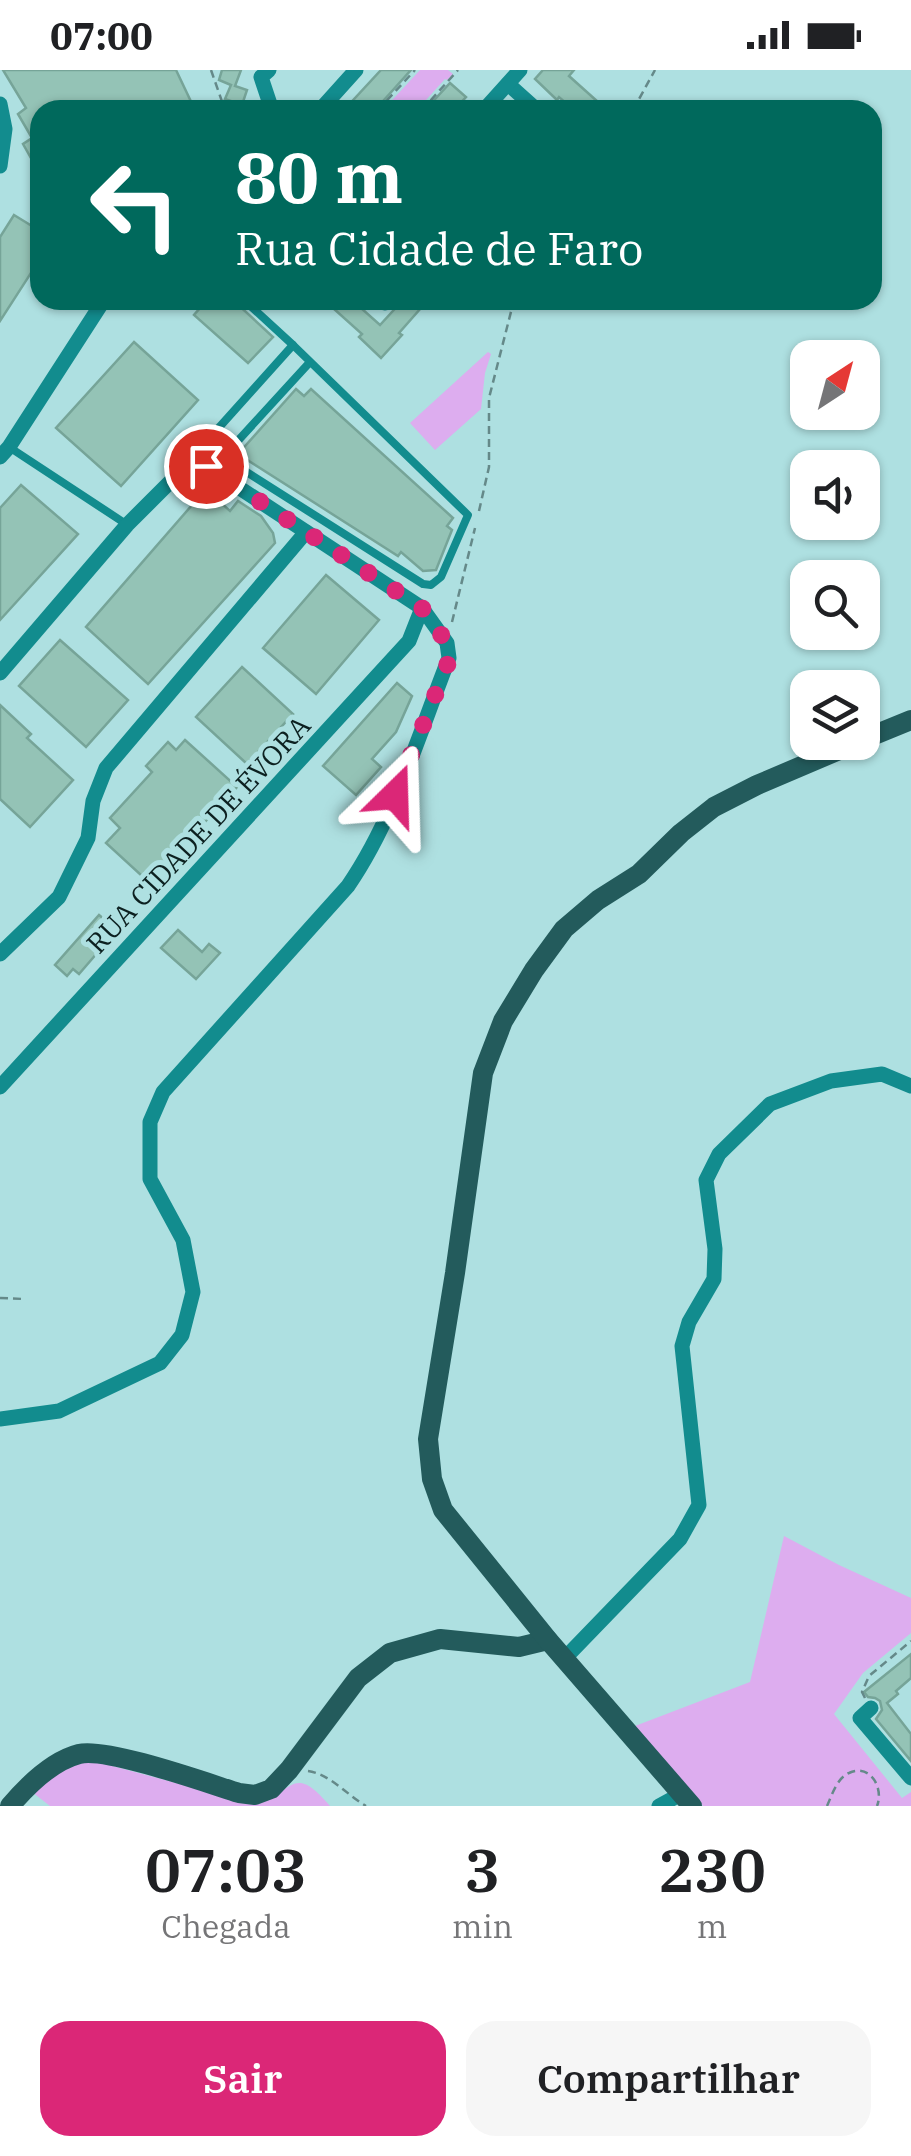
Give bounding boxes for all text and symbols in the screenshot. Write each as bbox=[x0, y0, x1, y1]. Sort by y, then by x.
text: 07:00 bbox=[50, 11, 153, 60]
text: 80 m bbox=[235, 131, 403, 222]
icon: left bbox=[70, 140, 200, 270]
text: Rua Cidade de Faro bbox=[235, 219, 643, 277]
north arrow bbox=[790, 340, 880, 430]
map controls bbox=[790, 340, 880, 760]
pin bbox=[164, 424, 249, 509]
icon: arrive bbox=[179, 439, 234, 494]
button: sound bbox=[790, 450, 880, 540]
button: search bbox=[790, 560, 880, 650]
button: layers bbox=[790, 670, 880, 760]
street label: RUA CIDADE DE ÉVORA bbox=[78, 707, 318, 961]
position arrow bbox=[343, 743, 447, 847]
text: 07:03 bbox=[145, 1830, 307, 1909]
text: 3 bbox=[464, 1830, 500, 1909]
text: 230 bbox=[658, 1830, 766, 1909]
text: Chegada bbox=[161, 1905, 291, 1947]
text: min bbox=[452, 1905, 513, 1947]
text: m bbox=[697, 1905, 727, 1947]
button: Sair bbox=[40, 2021, 446, 2136]
button: Compartilhar bbox=[466, 2021, 871, 2136]

